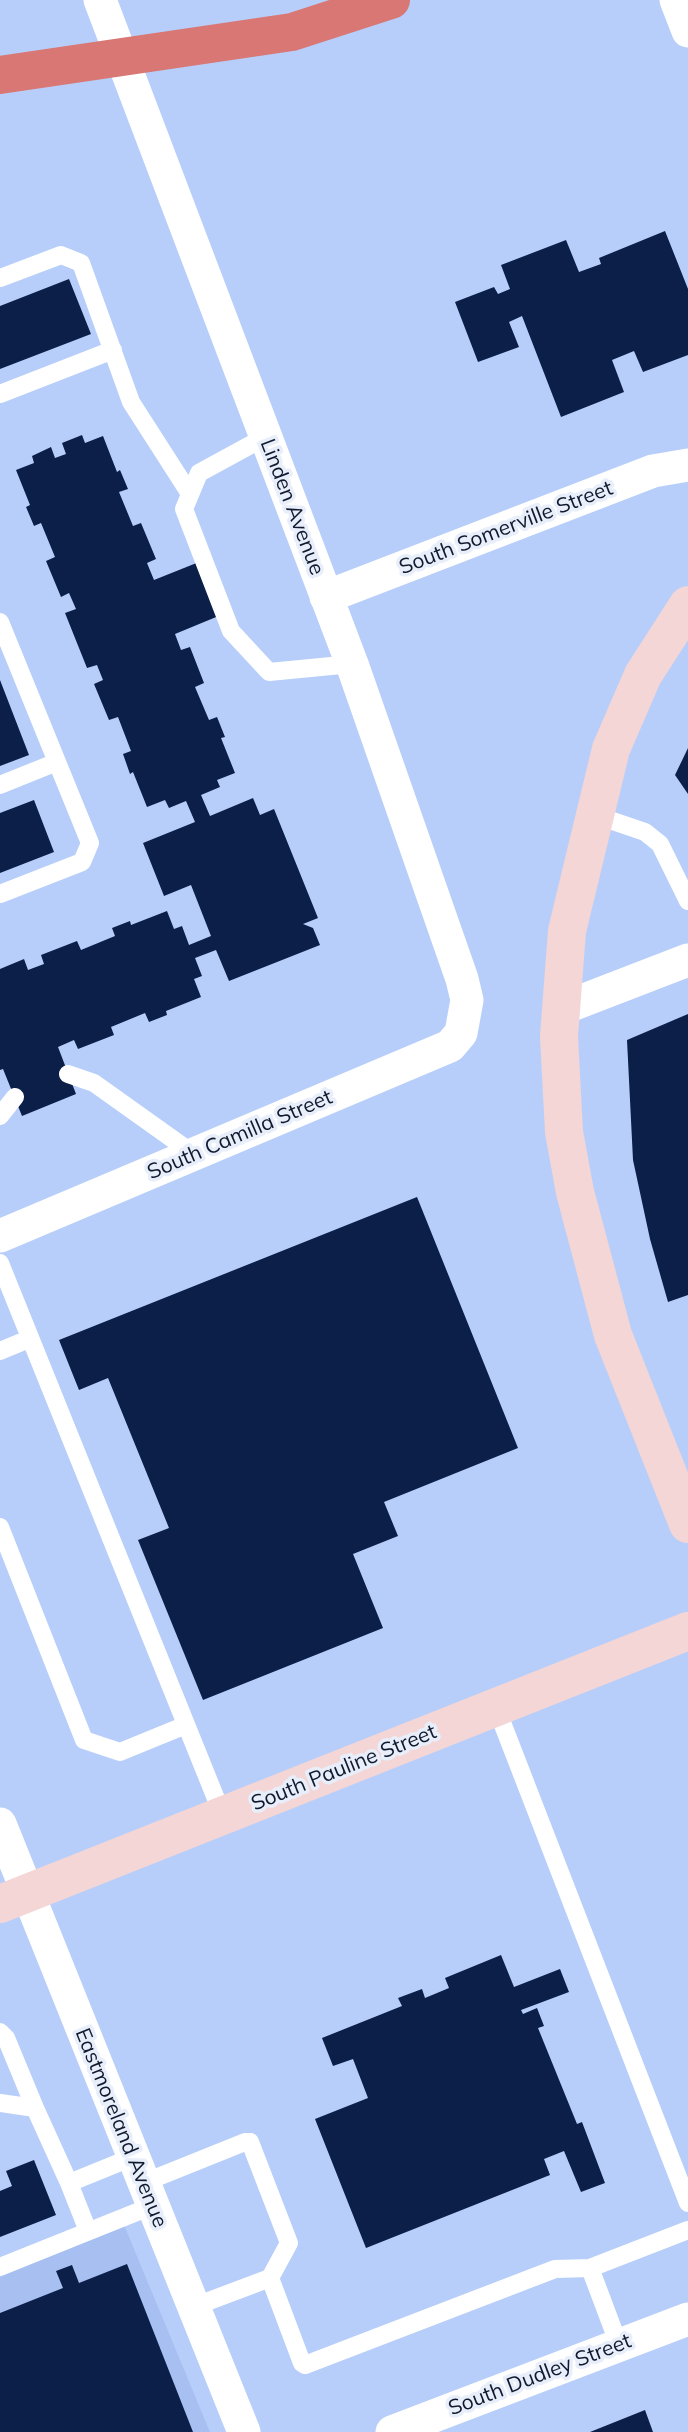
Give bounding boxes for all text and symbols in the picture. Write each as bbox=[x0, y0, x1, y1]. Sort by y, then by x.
street label: Linden Avenue bbox=[254, 435, 330, 579]
street label: South Somerville Street bbox=[396, 476, 616, 580]
street label: South Camilla Street bbox=[144, 1085, 336, 1185]
street label: South Pauline Street bbox=[248, 1719, 440, 1817]
street label: Eastmoreland Avenue bbox=[69, 2025, 173, 2231]
street label: South Dudley Street bbox=[445, 2329, 635, 2421]

